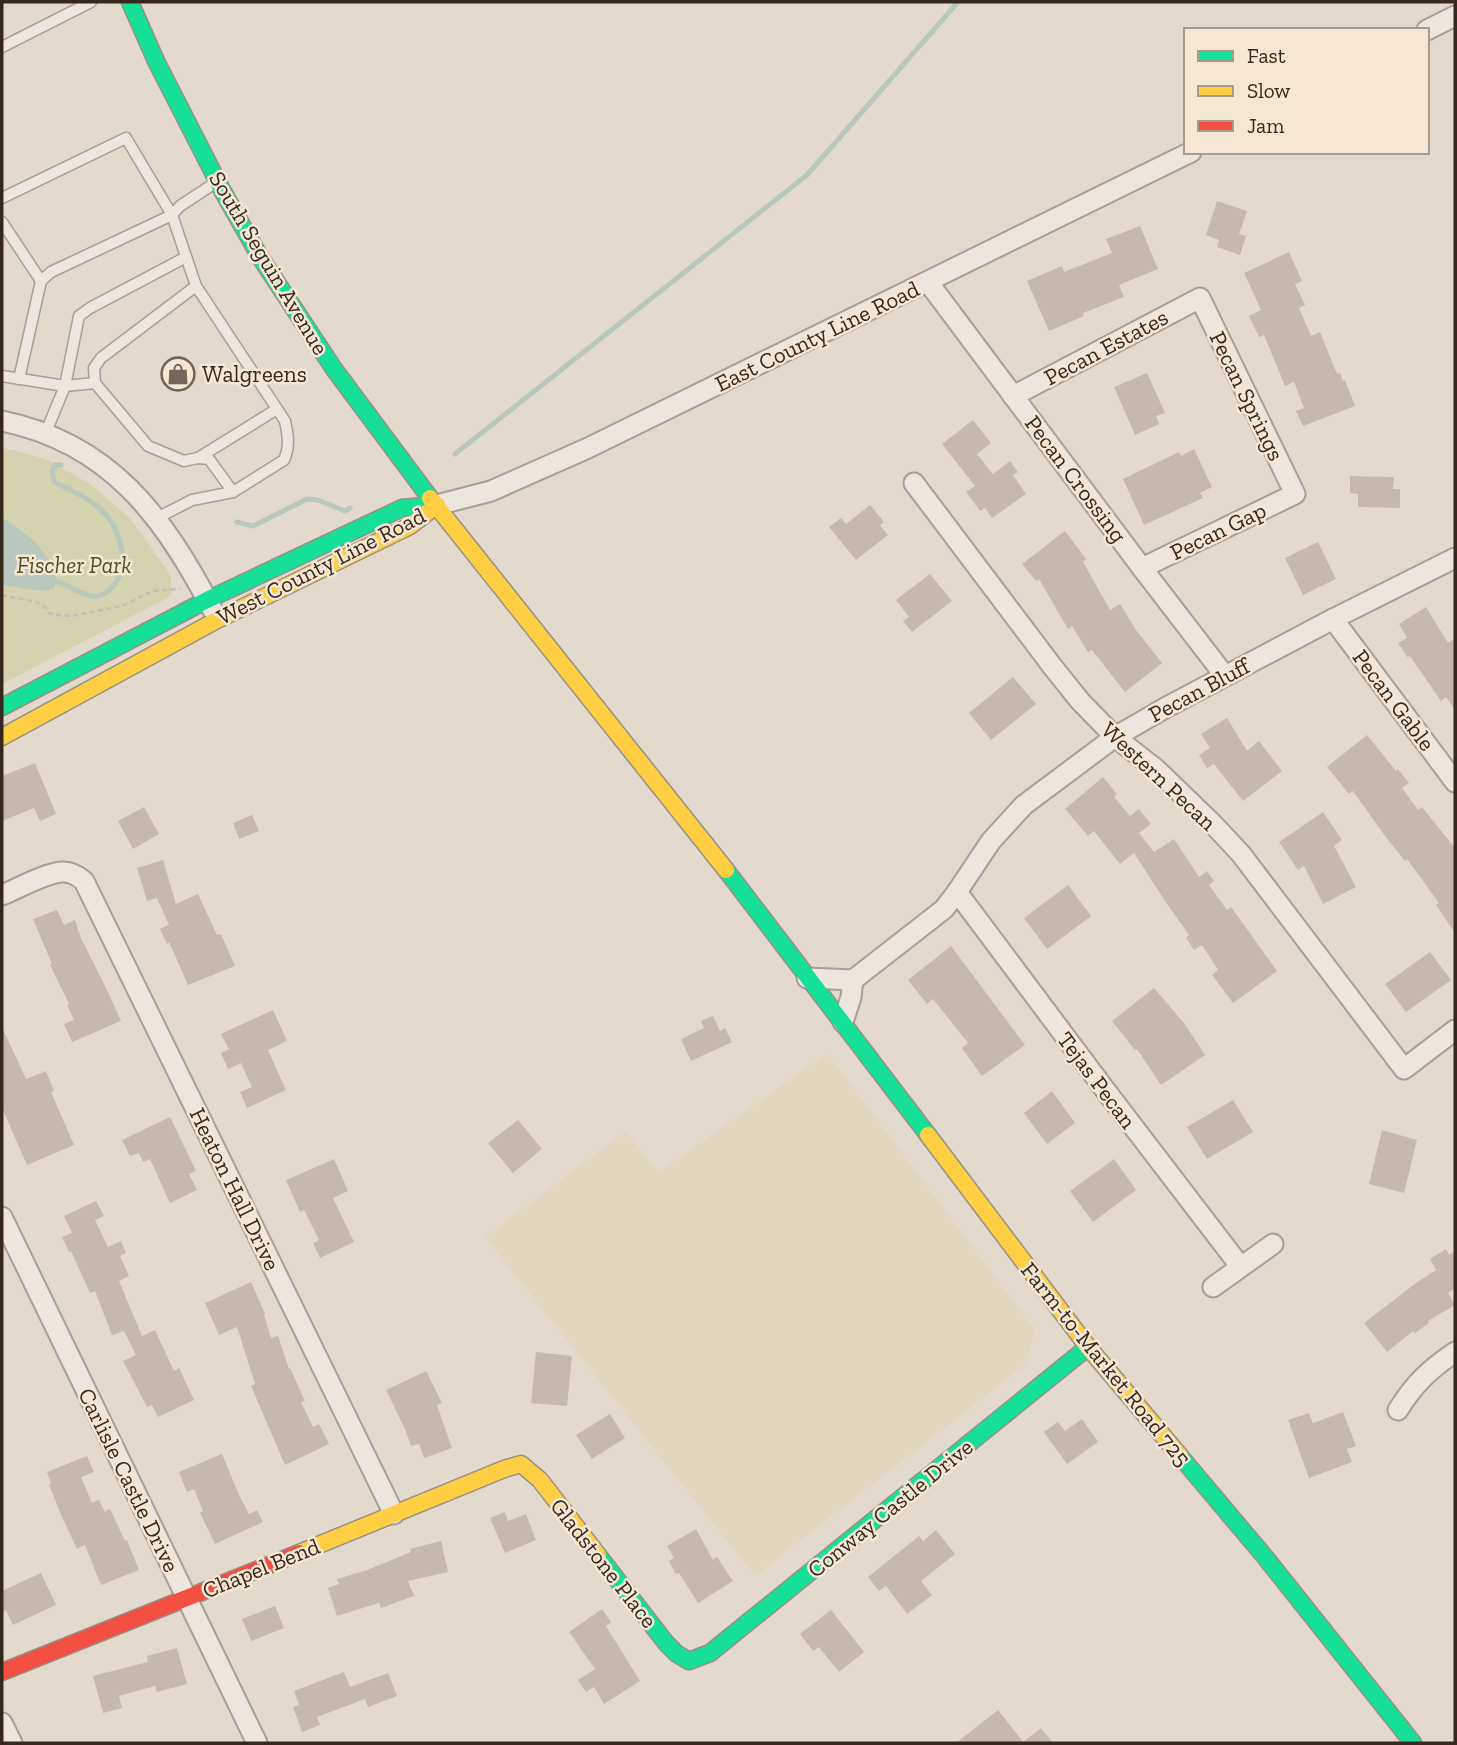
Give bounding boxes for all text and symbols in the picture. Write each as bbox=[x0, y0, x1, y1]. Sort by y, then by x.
legend bbox=[1184, 28, 1429, 154]
text: Fast bbox=[1247, 43, 1286, 68]
text: Slow bbox=[1247, 78, 1290, 103]
text: Jam bbox=[1247, 113, 1284, 138]
street label: South Seguin Avenue bbox=[203, 166, 335, 360]
street label: East County Line Road bbox=[710, 274, 924, 398]
street label: Pecan Estates bbox=[1039, 303, 1173, 391]
street label: Pecan Springs bbox=[1204, 327, 1290, 465]
shop icon: Walgreens bbox=[159, 355, 197, 393]
place label: Walgreens bbox=[202, 360, 307, 388]
street label: Pecan Crossing bbox=[1019, 410, 1133, 549]
street label: Pecan Gap bbox=[1165, 496, 1271, 566]
street label: West County Line Road bbox=[212, 501, 430, 631]
park label: Fischer Park bbox=[17, 551, 131, 579]
street label: Pecan Gable bbox=[1347, 644, 1441, 756]
street label: Pecan Bluff bbox=[1144, 651, 1256, 728]
street label: Western Pecan bbox=[1096, 716, 1222, 836]
street label: Tejas Pecan bbox=[1051, 1026, 1143, 1134]
street label: Heaton Hall Drive bbox=[184, 1103, 286, 1275]
street label: Farm-to-Market Road 725 bbox=[1015, 1256, 1197, 1472]
street label: Carlisle Castle Drive bbox=[72, 1383, 186, 1577]
street label: Conway Castle Drive bbox=[802, 1433, 978, 1583]
street label: Gladstone Place bbox=[545, 1492, 663, 1634]
street label: Chapel Bend bbox=[198, 1532, 324, 1604]

